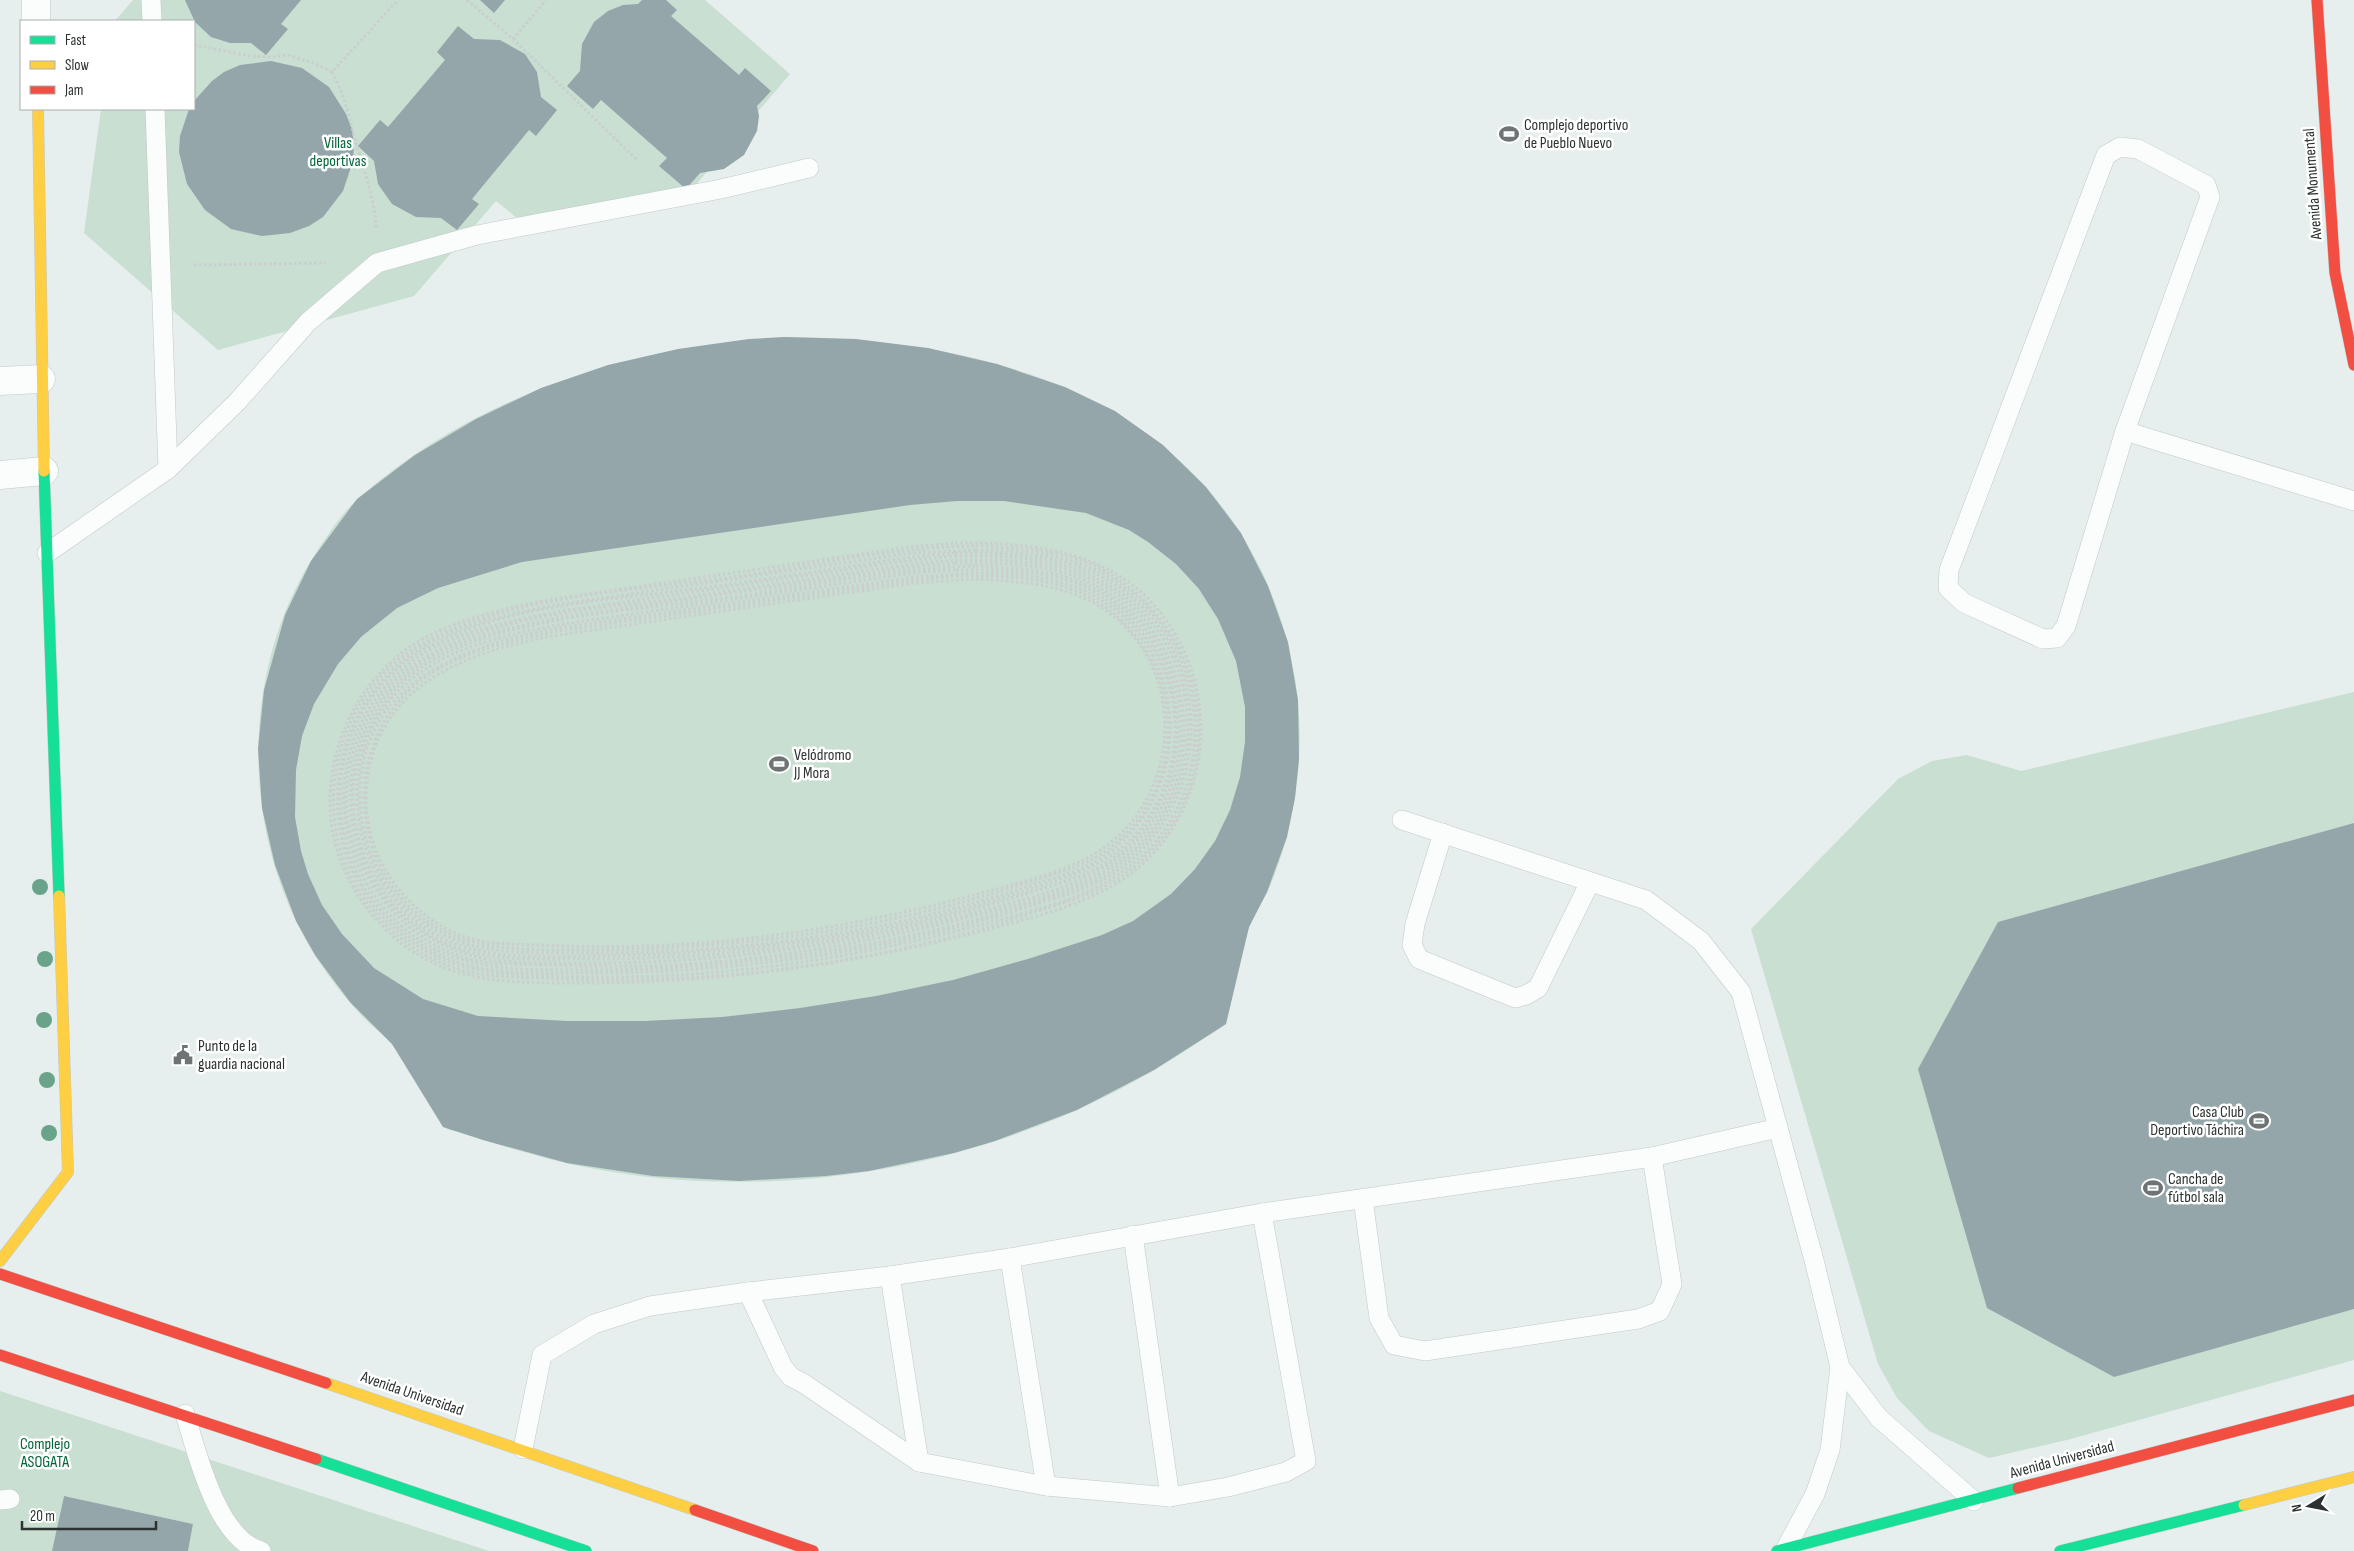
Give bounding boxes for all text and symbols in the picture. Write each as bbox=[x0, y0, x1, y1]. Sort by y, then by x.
legend bbox=[20, 20, 195, 110]
text: Fast bbox=[65, 31, 87, 50]
text: Slow bbox=[65, 56, 89, 75]
text: Jam bbox=[64, 81, 83, 100]
place label: Complejo deportivo de Pueblo Nuevo bbox=[1524, 116, 1628, 153]
sports icon: Complejo deportivo de Pueblo Nuevo bbox=[1498, 123, 1520, 145]
street label: Avenida Monumental bbox=[2300, 128, 2326, 241]
park label: Villas deportivas bbox=[310, 134, 367, 171]
place label: Velódromo JJ Mora bbox=[793, 746, 851, 783]
sports icon: Velódromo JJ Mora bbox=[768, 753, 790, 775]
place label: Punto de la guardia nacional bbox=[198, 1037, 285, 1074]
public building icon: Punto de la guardia nacional bbox=[172, 1044, 194, 1066]
place label: Casa Club Deportivo Táchira bbox=[2150, 1103, 2244, 1140]
sports icon: Casa Club Deportivo Táchira bbox=[2248, 1110, 2270, 1132]
place label: Cancha de fútbol sala bbox=[2168, 1170, 2224, 1207]
sports icon: Cancha de fútbol sala bbox=[2142, 1177, 2164, 1199]
street label: Avenida Universidad bbox=[357, 1367, 466, 1420]
park label: Complejo ASOGATA bbox=[20, 1435, 70, 1472]
street label: Avenida Universidad bbox=[2007, 1437, 2116, 1483]
north arrow bbox=[2284, 1481, 2334, 1531]
scale bar bbox=[22, 1498, 156, 1530]
text: N bbox=[2288, 1503, 2306, 1513]
text: 20 m bbox=[30, 1507, 55, 1526]

